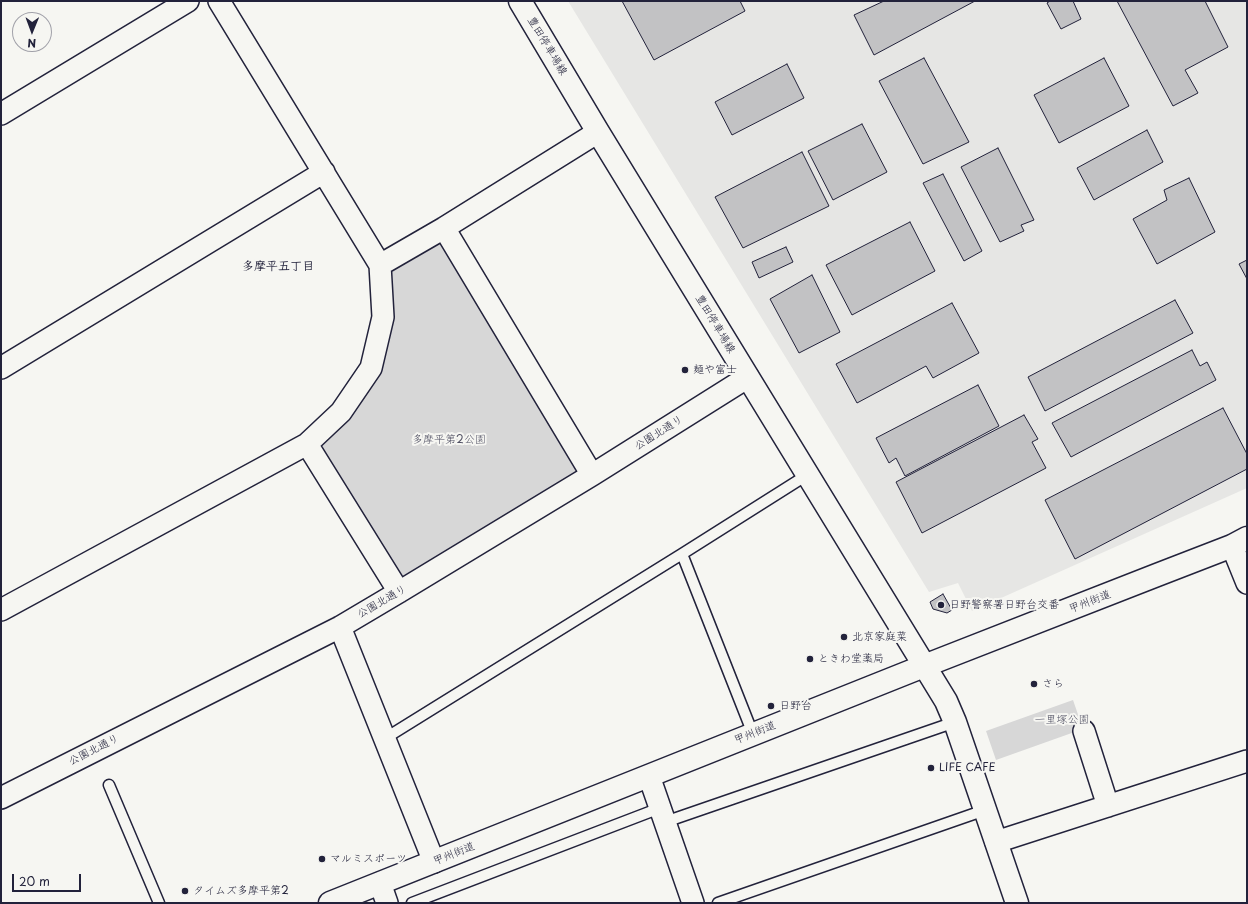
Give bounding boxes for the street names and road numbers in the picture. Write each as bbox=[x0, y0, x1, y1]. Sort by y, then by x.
street label: 豊田停車場線 bbox=[524, 14, 570, 78]
street label: 豊田停車場線 bbox=[692, 292, 738, 356]
street label: 公園北通り bbox=[632, 413, 686, 453]
street label: 公園北通り bbox=[355, 583, 409, 621]
street label: 甲州街道 bbox=[1067, 588, 1113, 616]
street label: 甲州街道 bbox=[732, 719, 778, 747]
street label: 公園北通り bbox=[67, 732, 121, 768]
street label: 甲州街道 bbox=[431, 840, 477, 868]

